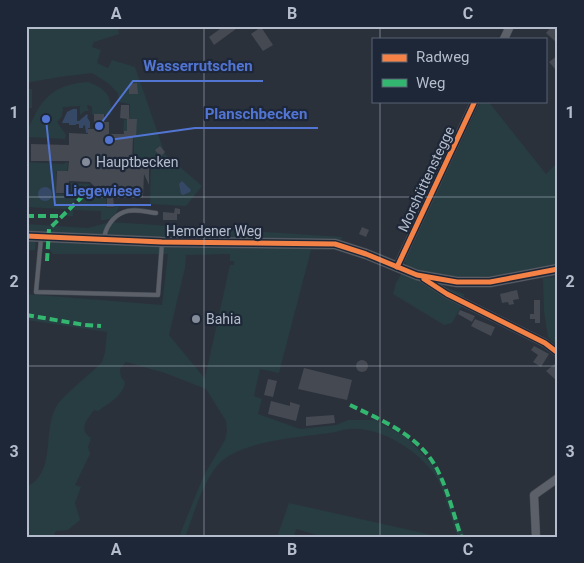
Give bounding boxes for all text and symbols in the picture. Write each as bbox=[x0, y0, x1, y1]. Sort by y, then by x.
text: A bbox=[111, 4, 122, 23]
text: B bbox=[287, 4, 297, 23]
text: C bbox=[463, 4, 473, 23]
legend bbox=[372, 38, 546, 102]
text: Radweg bbox=[416, 48, 470, 66]
callout: Wasserrutschen bbox=[133, 51, 263, 81]
text: Wasserrutschen bbox=[143, 57, 253, 75]
text: Weg bbox=[416, 74, 445, 92]
callout: Planschbecken bbox=[195, 98, 318, 128]
text: 1 bbox=[9, 103, 19, 122]
text: 1 bbox=[565, 103, 575, 122]
text: Planschbecken bbox=[205, 105, 307, 123]
street label: Morshüttenstegge bbox=[395, 124, 457, 234]
place label: Hauptbecken bbox=[96, 154, 179, 170]
marker: Hauptbecken bbox=[80, 156, 92, 168]
callout: Liegewiese bbox=[55, 175, 151, 205]
text: Liegewiese bbox=[65, 182, 141, 200]
street label: Hemdener Weg bbox=[166, 223, 262, 239]
text: 2 bbox=[9, 272, 19, 291]
text: 2 bbox=[565, 272, 575, 291]
place label: Bahia bbox=[206, 311, 241, 327]
marker: Bahia bbox=[190, 313, 202, 325]
text: 3 bbox=[9, 442, 19, 461]
text: 3 bbox=[565, 442, 575, 461]
text: A bbox=[111, 540, 122, 559]
text: B bbox=[287, 540, 297, 559]
text: C bbox=[463, 540, 473, 559]

